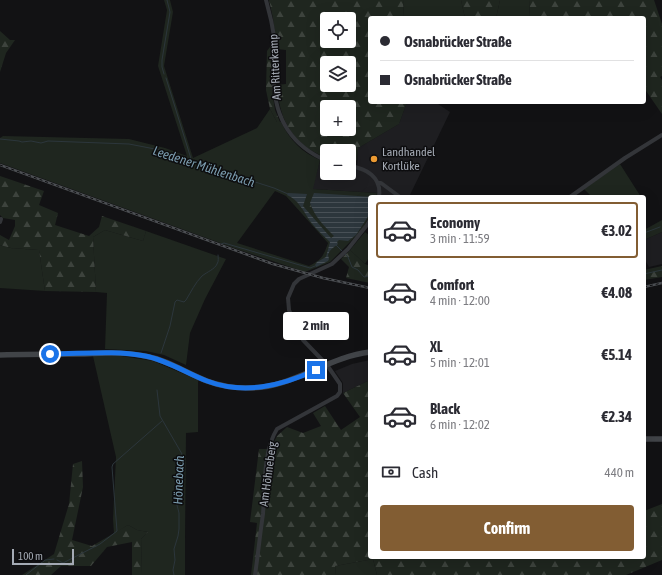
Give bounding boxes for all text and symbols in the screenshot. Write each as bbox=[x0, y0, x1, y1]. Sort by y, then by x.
map controls bbox=[320, 12, 356, 180]
button: locate bbox=[320, 12, 356, 48]
street label: Am Ritterkamp bbox=[266, 33, 284, 100]
text: Osnabrücker Straße bbox=[404, 33, 512, 50]
button: layers bbox=[320, 56, 356, 92]
text: Osnabrücker Straße bbox=[404, 71, 512, 88]
button: + bbox=[320, 100, 356, 136]
water label: Leedener Mühlenbach bbox=[151, 143, 257, 190]
button: − bbox=[320, 144, 356, 180]
place label: Landhandel Kortlüke bbox=[382, 145, 436, 173]
marker: Landhandel Kortlüke bbox=[369, 154, 379, 164]
icon: car bbox=[382, 212, 418, 248]
text: Economy bbox=[430, 214, 480, 231]
text: €3.02 bbox=[601, 222, 632, 239]
text: 3 min · 11:59 bbox=[430, 231, 490, 246]
icon: car bbox=[382, 274, 418, 310]
text: Comfort bbox=[430, 276, 474, 293]
text: €4.08 bbox=[601, 284, 632, 301]
text: 4 min · 12:00 bbox=[430, 293, 490, 308]
callout: 2 min bbox=[283, 312, 349, 340]
text: 2 min bbox=[303, 318, 329, 333]
icon: car bbox=[382, 336, 418, 372]
text: XL bbox=[430, 338, 443, 355]
route start bbox=[41, 345, 59, 363]
text: €5.14 bbox=[601, 346, 632, 363]
text: 5 min · 12:01 bbox=[430, 355, 490, 370]
route end bbox=[307, 361, 325, 379]
icon: car bbox=[382, 398, 418, 434]
text: Black bbox=[430, 400, 460, 417]
text: €2.34 bbox=[601, 408, 632, 425]
text: 6 min · 12:02 bbox=[430, 417, 490, 432]
street label: Am Höhneberg bbox=[257, 440, 280, 507]
water label: Hönebach bbox=[170, 454, 187, 505]
icon: cash bbox=[380, 461, 402, 483]
text: Cash bbox=[412, 464, 438, 481]
text: 440 m bbox=[605, 465, 634, 480]
button: Confirm bbox=[380, 505, 634, 551]
scale bar bbox=[12, 547, 74, 566]
text: 100 m bbox=[18, 550, 43, 562]

